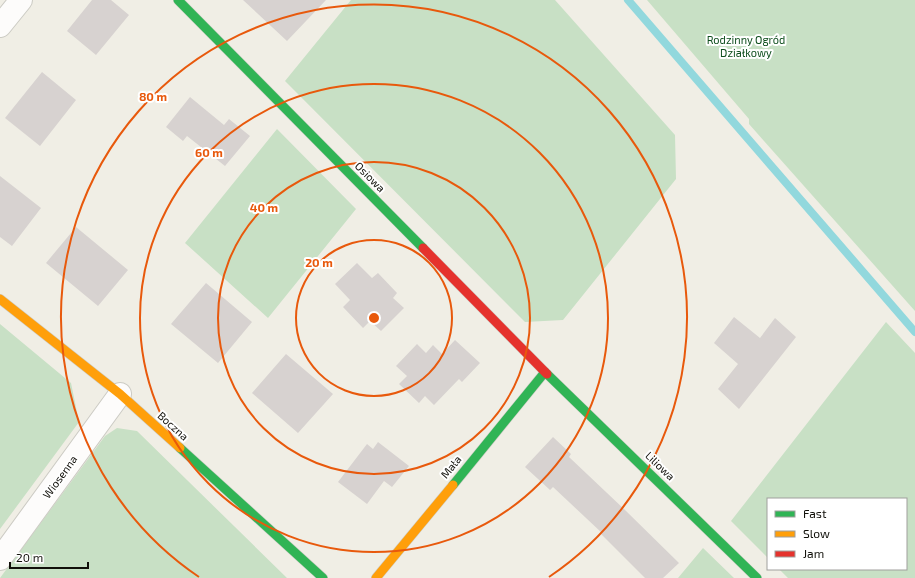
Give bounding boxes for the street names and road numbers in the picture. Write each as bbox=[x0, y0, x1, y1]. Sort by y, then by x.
street label: Osiowa bbox=[353, 159, 388, 194]
street label: Boczna bbox=[155, 409, 191, 443]
street label: Liliowa bbox=[643, 449, 678, 483]
street label: Wiosenna bbox=[40, 453, 79, 501]
street label: Mała bbox=[438, 453, 464, 481]

